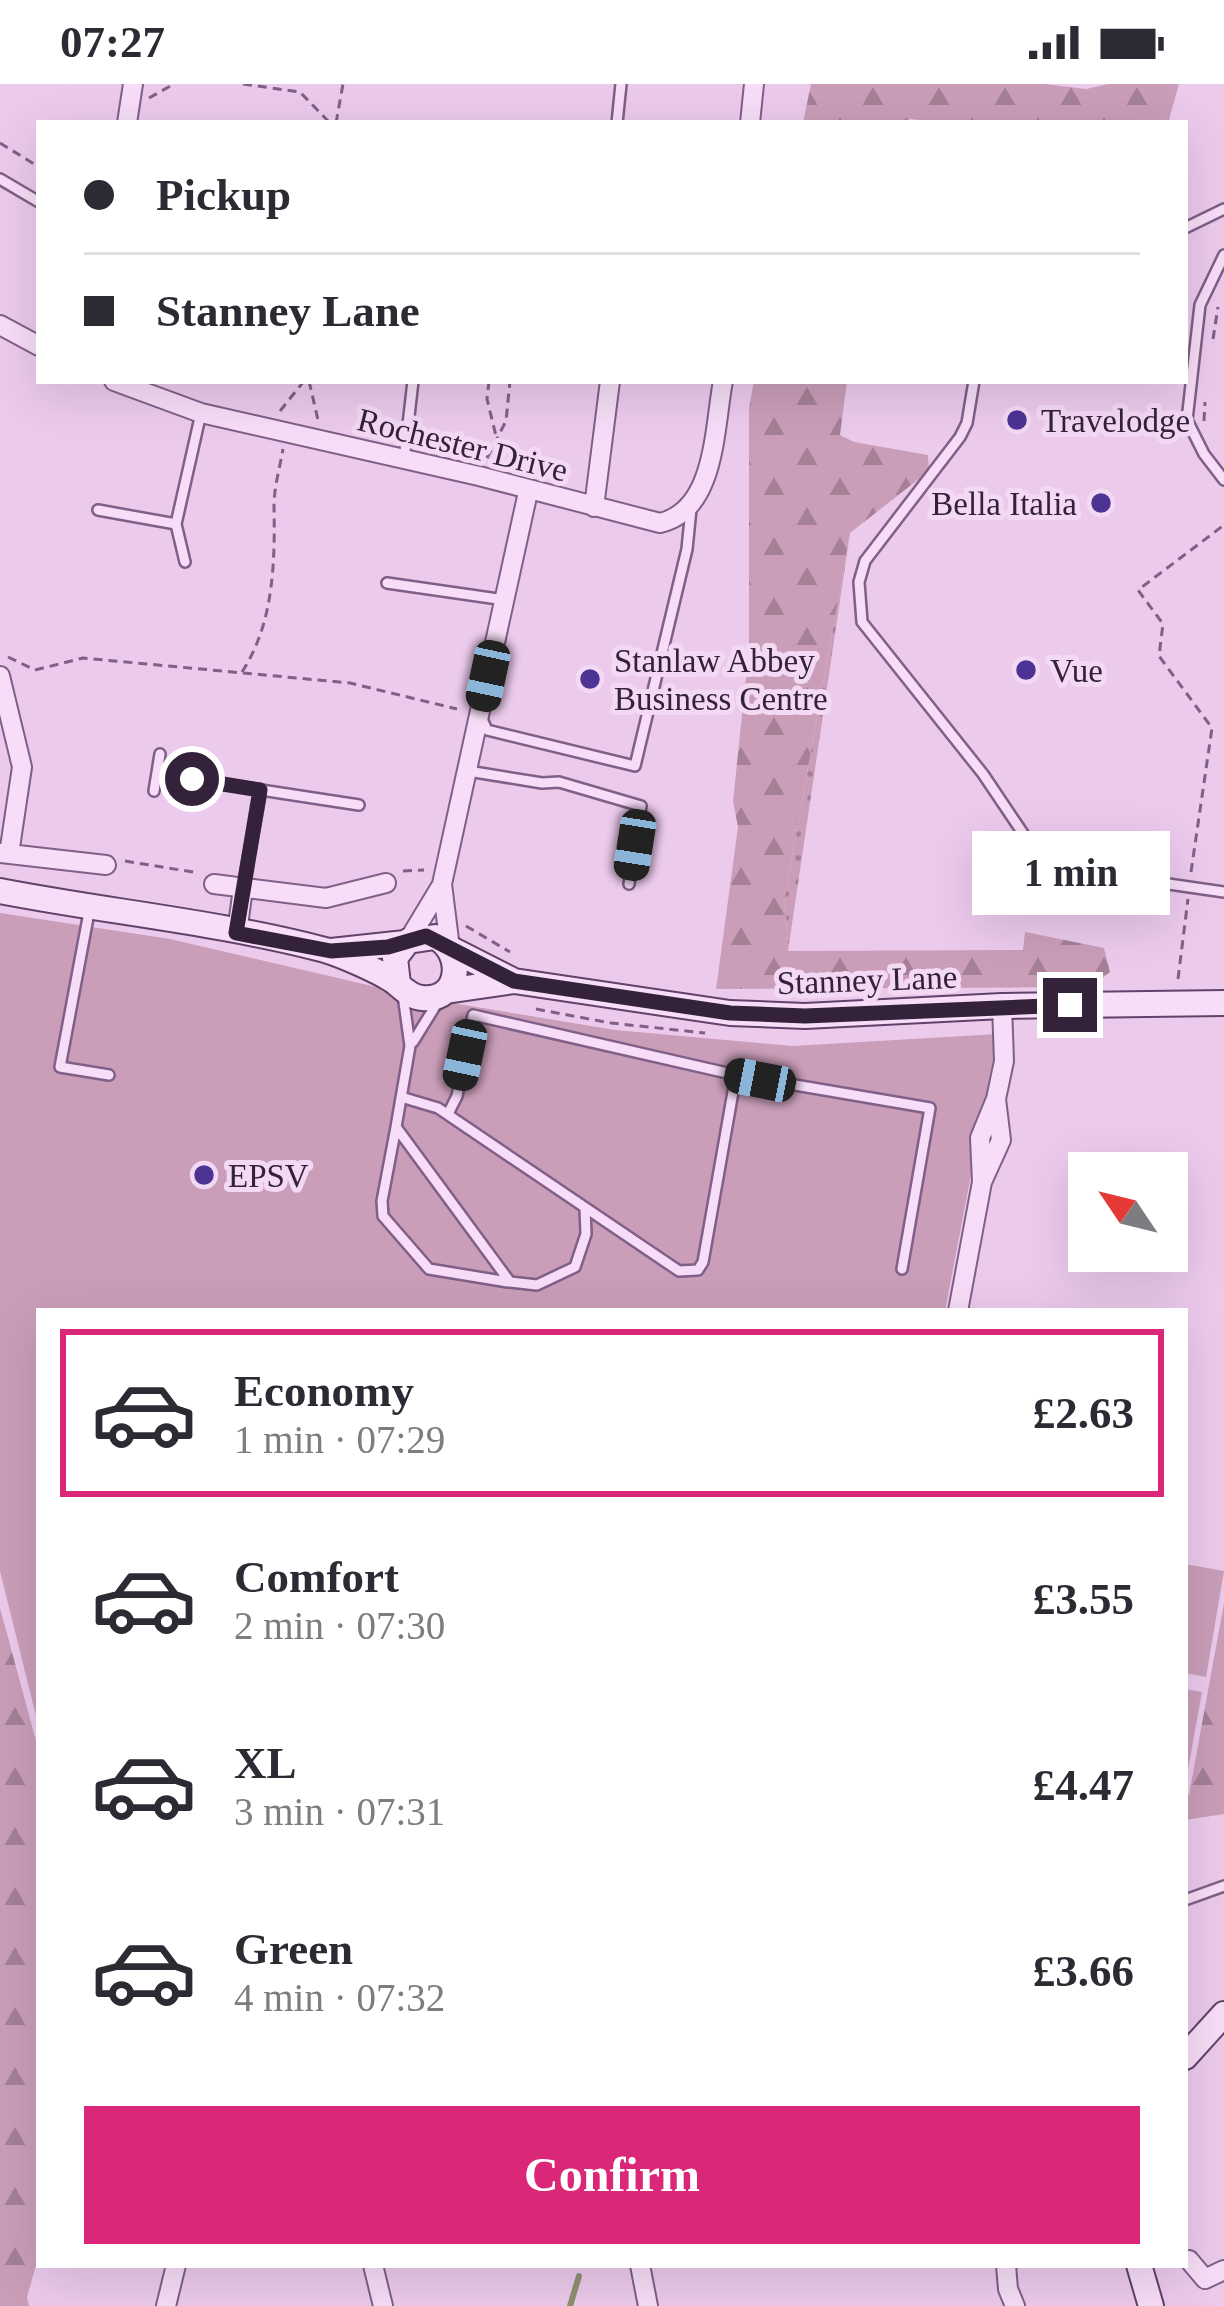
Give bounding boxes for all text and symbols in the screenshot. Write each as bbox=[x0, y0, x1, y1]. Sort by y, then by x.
text: 07:27 bbox=[60, 17, 165, 67]
text: Pickup bbox=[156, 170, 291, 220]
text: Stanney Lane bbox=[156, 286, 420, 336]
street label: Rochester Drive bbox=[354, 401, 572, 488]
place label: Travelodge bbox=[1041, 403, 1190, 439]
marker: Travelodge bbox=[1004, 407, 1030, 433]
place label: Bella Italia bbox=[931, 486, 1077, 522]
marker: Bella Italia bbox=[1088, 490, 1114, 516]
car bbox=[463, 637, 513, 715]
place label: Stanlaw Abbey Business Centre bbox=[614, 643, 828, 717]
place label: Vue bbox=[1050, 653, 1103, 689]
marker: Vue bbox=[1013, 657, 1039, 683]
marker: Stanlaw Abbey Business Centre bbox=[577, 666, 603, 692]
route start bbox=[165, 752, 219, 806]
car bbox=[612, 807, 658, 883]
callout: 1 min bbox=[971, 831, 1169, 915]
text: 1 min bbox=[1024, 851, 1118, 894]
street label: Stanney Lane bbox=[776, 959, 958, 1001]
route end bbox=[1043, 978, 1097, 1032]
car bbox=[440, 1016, 490, 1094]
car bbox=[721, 1055, 799, 1105]
north arrow bbox=[1068, 1152, 1188, 1272]
map controls bbox=[1068, 1152, 1188, 1272]
place label: EPSV bbox=[228, 1158, 309, 1194]
marker: EPSV bbox=[191, 1162, 217, 1188]
icon: car bbox=[90, 1359, 198, 1467]
text: Economy bbox=[234, 1366, 414, 1416]
text: £2.63 bbox=[1033, 1388, 1134, 1438]
text: 1 min · 07:29 bbox=[234, 1418, 445, 1461]
icon: car bbox=[90, 1545, 198, 1653]
text: Comfort bbox=[234, 1552, 399, 1602]
text: £3.55 bbox=[1033, 1574, 1134, 1624]
text: 2 min · 07:30 bbox=[234, 1604, 445, 1647]
icon: car bbox=[90, 1731, 198, 1839]
text: XL bbox=[234, 1738, 297, 1788]
text: £4.47 bbox=[1033, 1760, 1134, 1810]
text: 3 min · 07:31 bbox=[234, 1790, 445, 1833]
icon: car bbox=[90, 1917, 198, 2025]
text: Green bbox=[234, 1924, 353, 1974]
text: £3.66 bbox=[1033, 1946, 1134, 1996]
text: 4 min · 07:32 bbox=[234, 1976, 445, 2019]
button: Confirm bbox=[84, 2106, 1140, 2244]

